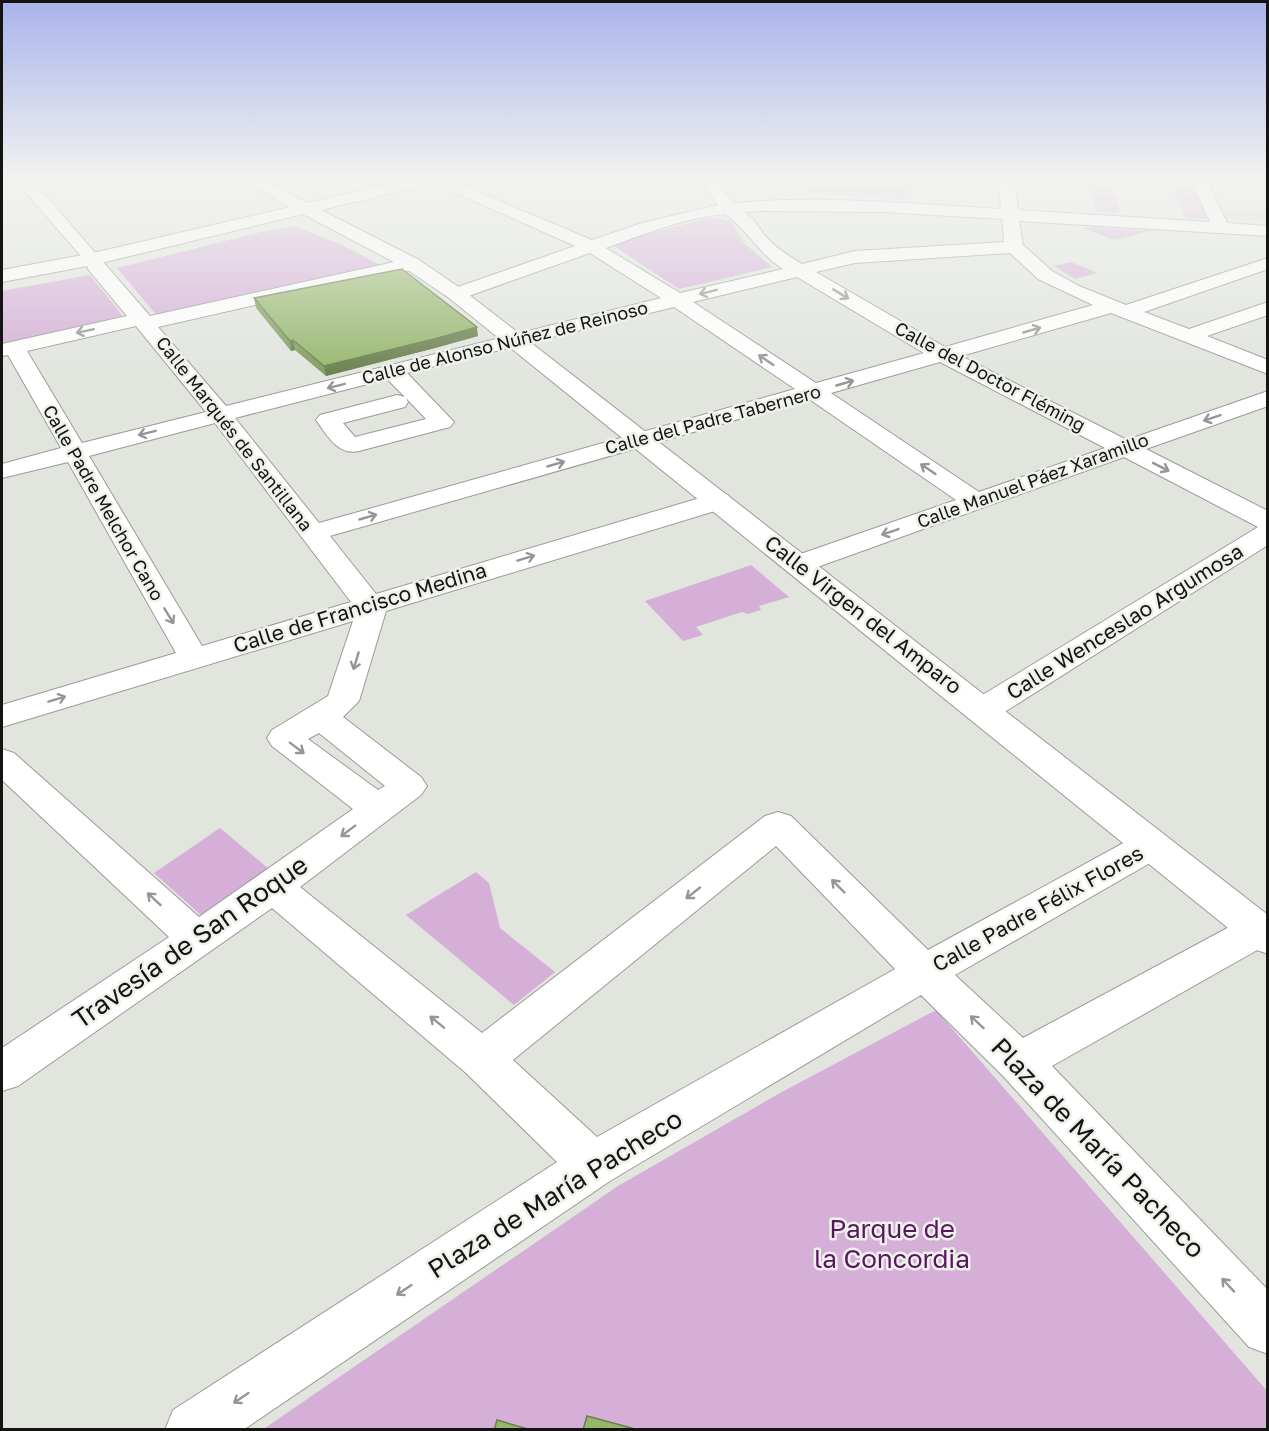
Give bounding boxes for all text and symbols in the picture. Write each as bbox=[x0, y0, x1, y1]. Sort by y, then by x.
one-way arrow bbox=[699, 286, 718, 298]
one-way arrow bbox=[832, 289, 849, 301]
street label: Calle de Alonso Núñez de Reinoso bbox=[359, 296, 650, 388]
street label: Calle del Doctor Fléming bbox=[891, 316, 1090, 436]
one-way arrow bbox=[1023, 323, 1042, 335]
one-way arrow bbox=[76, 326, 95, 338]
street label: Calle Marqués de Santillana bbox=[152, 332, 318, 535]
one-way arrow bbox=[759, 354, 775, 366]
one-way arrow bbox=[835, 377, 854, 388]
one-way arrow bbox=[327, 380, 346, 392]
street label: Calle del Padre Tabernero bbox=[602, 380, 823, 458]
street label: Calle Padre Melchor Cano bbox=[39, 401, 169, 604]
one-way arrow bbox=[1203, 413, 1222, 424]
one-way arrow bbox=[138, 428, 157, 439]
street label: Calle Manuel Páez Xaramillo bbox=[914, 428, 1151, 532]
one-way arrow bbox=[546, 457, 565, 469]
one-way arrow bbox=[1151, 462, 1169, 473]
one-way arrow bbox=[920, 463, 937, 475]
one-way arrow bbox=[358, 510, 377, 522]
one-way arrow bbox=[881, 528, 900, 539]
street label: Calle Virgen del Amparo bbox=[760, 529, 967, 699]
street label: Calle Wenceslao Argumosa bbox=[1001, 537, 1248, 705]
one-way arrow bbox=[516, 552, 535, 563]
street label: Calle de Francisco Medina bbox=[230, 556, 489, 658]
one-way arrow bbox=[163, 607, 175, 624]
one-way arrow bbox=[350, 651, 361, 670]
one-way arrow bbox=[48, 693, 67, 704]
one-way arrow bbox=[289, 742, 305, 754]
one-way arrow bbox=[340, 824, 356, 837]
street label: Calle Padre Félix Flores bbox=[928, 839, 1147, 977]
street label: Travesía de San Roque bbox=[66, 849, 313, 1035]
one-way arrow bbox=[831, 878, 846, 893]
one-way arrow bbox=[685, 887, 701, 900]
one-way arrow bbox=[147, 892, 162, 906]
one-way arrow bbox=[429, 1015, 445, 1028]
one-way arrow bbox=[970, 1015, 985, 1029]
street label: Plaza de María Pacheco bbox=[985, 1031, 1212, 1264]
street label: Plaza de María Pacheco bbox=[422, 1103, 688, 1285]
park label: Parque de la Concordia bbox=[814, 1213, 970, 1274]
one-way arrow bbox=[1221, 1278, 1235, 1293]
one-way arrow bbox=[396, 1284, 413, 1296]
one-way arrow bbox=[233, 1391, 250, 1404]

